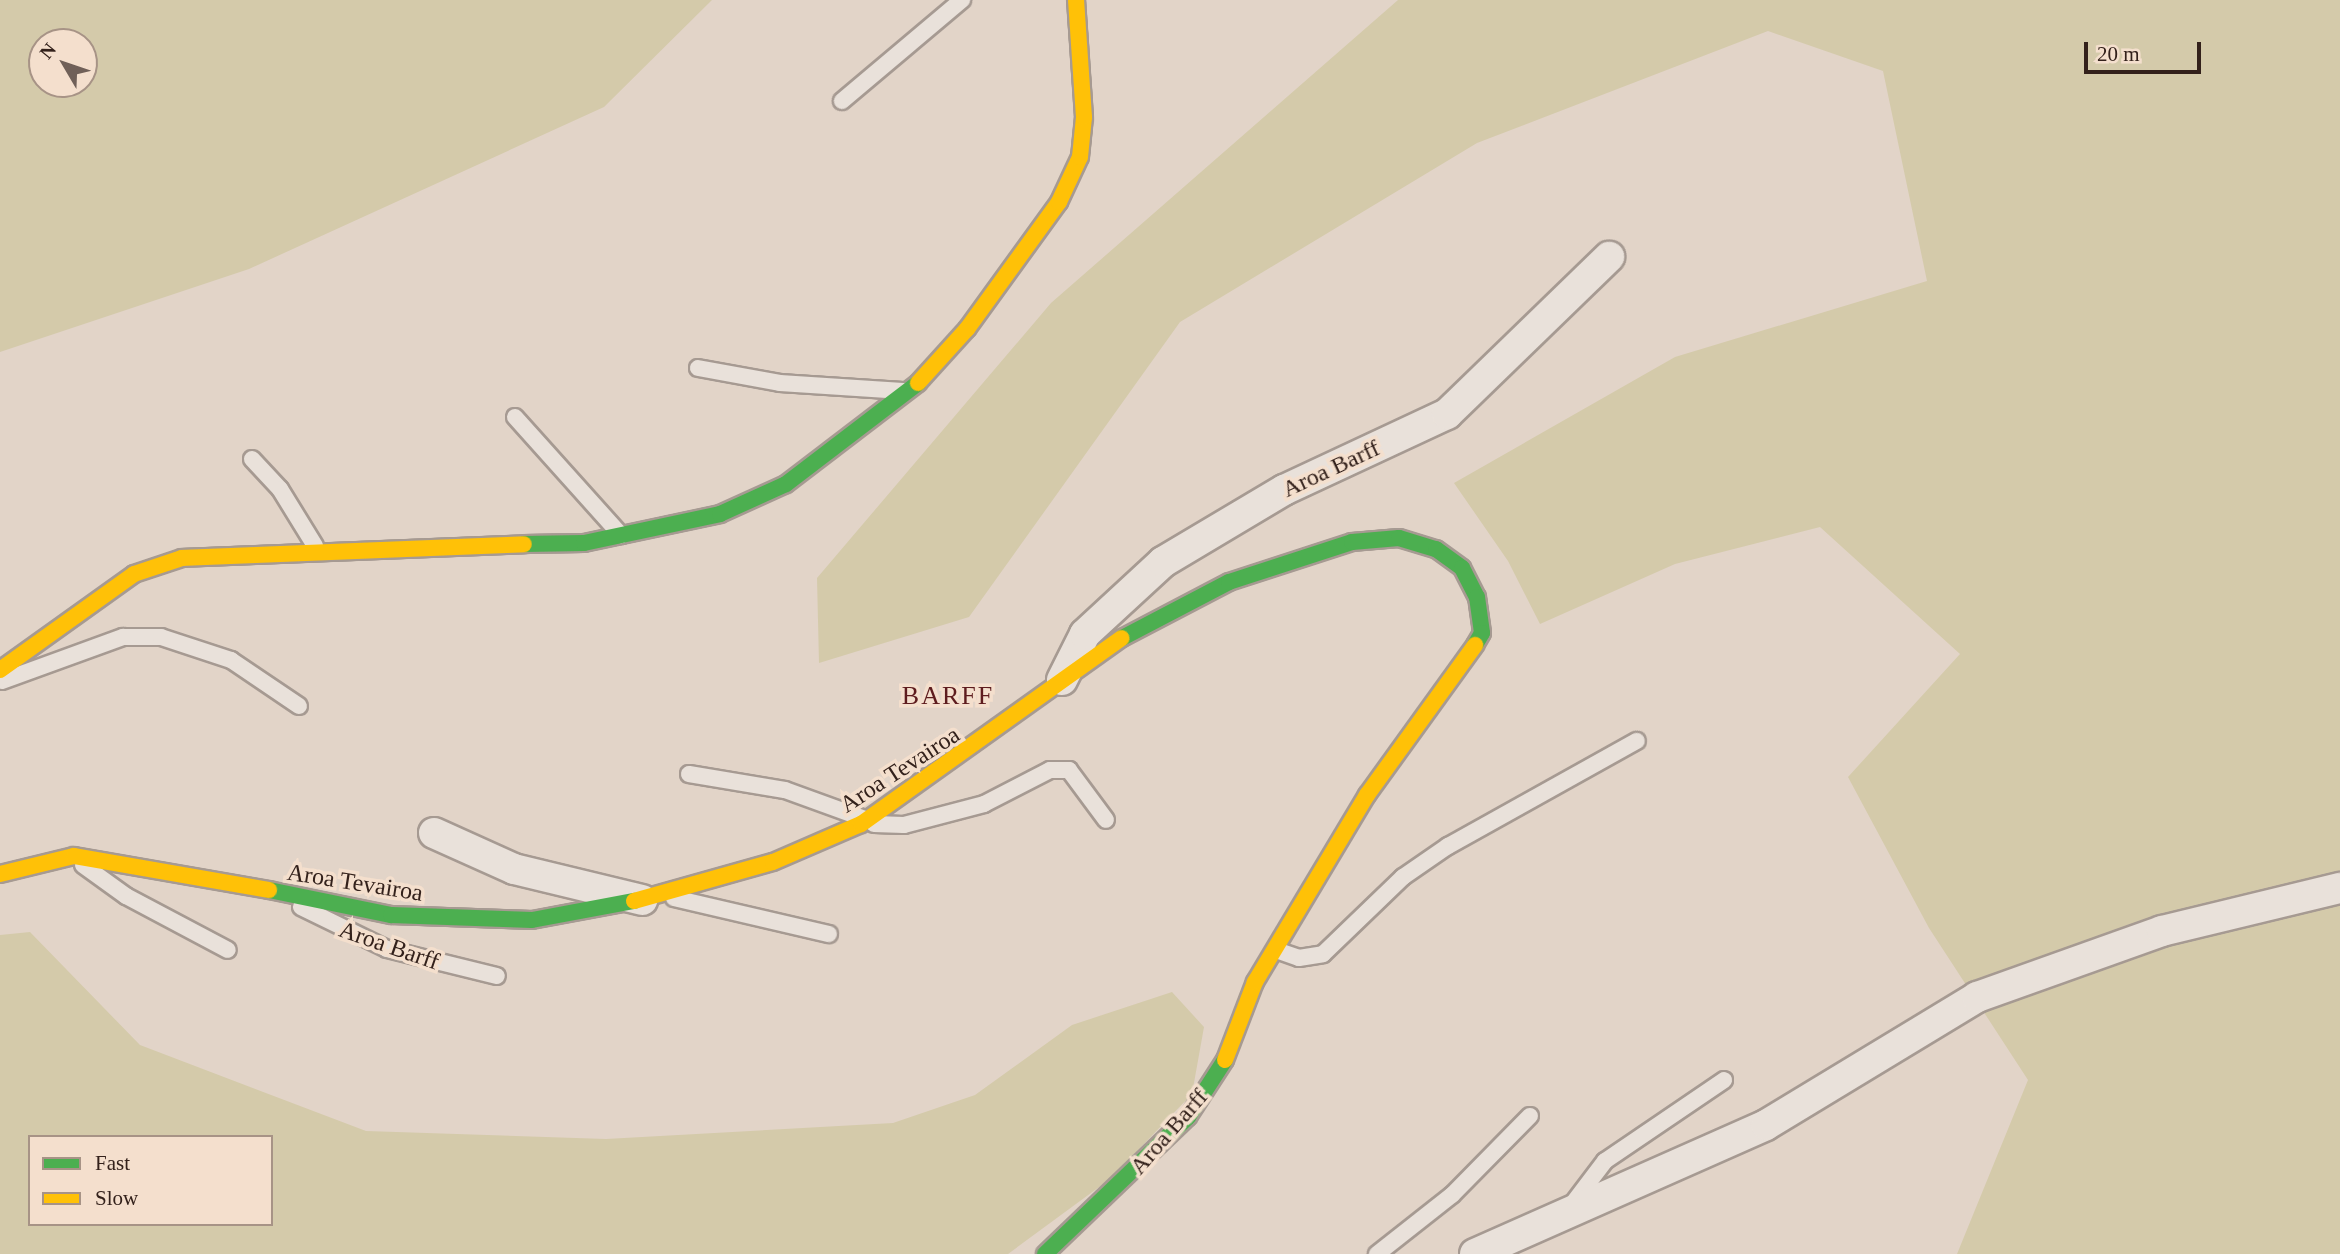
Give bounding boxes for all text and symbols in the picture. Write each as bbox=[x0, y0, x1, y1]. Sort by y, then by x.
north arrow bbox=[28, 28, 98, 98]
scale bar bbox=[2088, 28, 2205, 72]
text: N bbox=[35, 39, 60, 63]
text: 20 m bbox=[2097, 42, 2140, 66]
street label: Aroa Barff bbox=[1278, 434, 1384, 504]
district label: BARFF bbox=[902, 680, 994, 712]
street label: Aroa Tevairoa bbox=[834, 720, 966, 820]
street label: Aroa Tevairoa bbox=[285, 858, 425, 908]
street label: Aroa Barff bbox=[335, 915, 443, 977]
street label: Aroa Barff bbox=[1124, 1083, 1214, 1181]
legend bbox=[28, 1135, 273, 1226]
text: Fast bbox=[95, 1151, 130, 1175]
text: Slow bbox=[95, 1186, 138, 1210]

